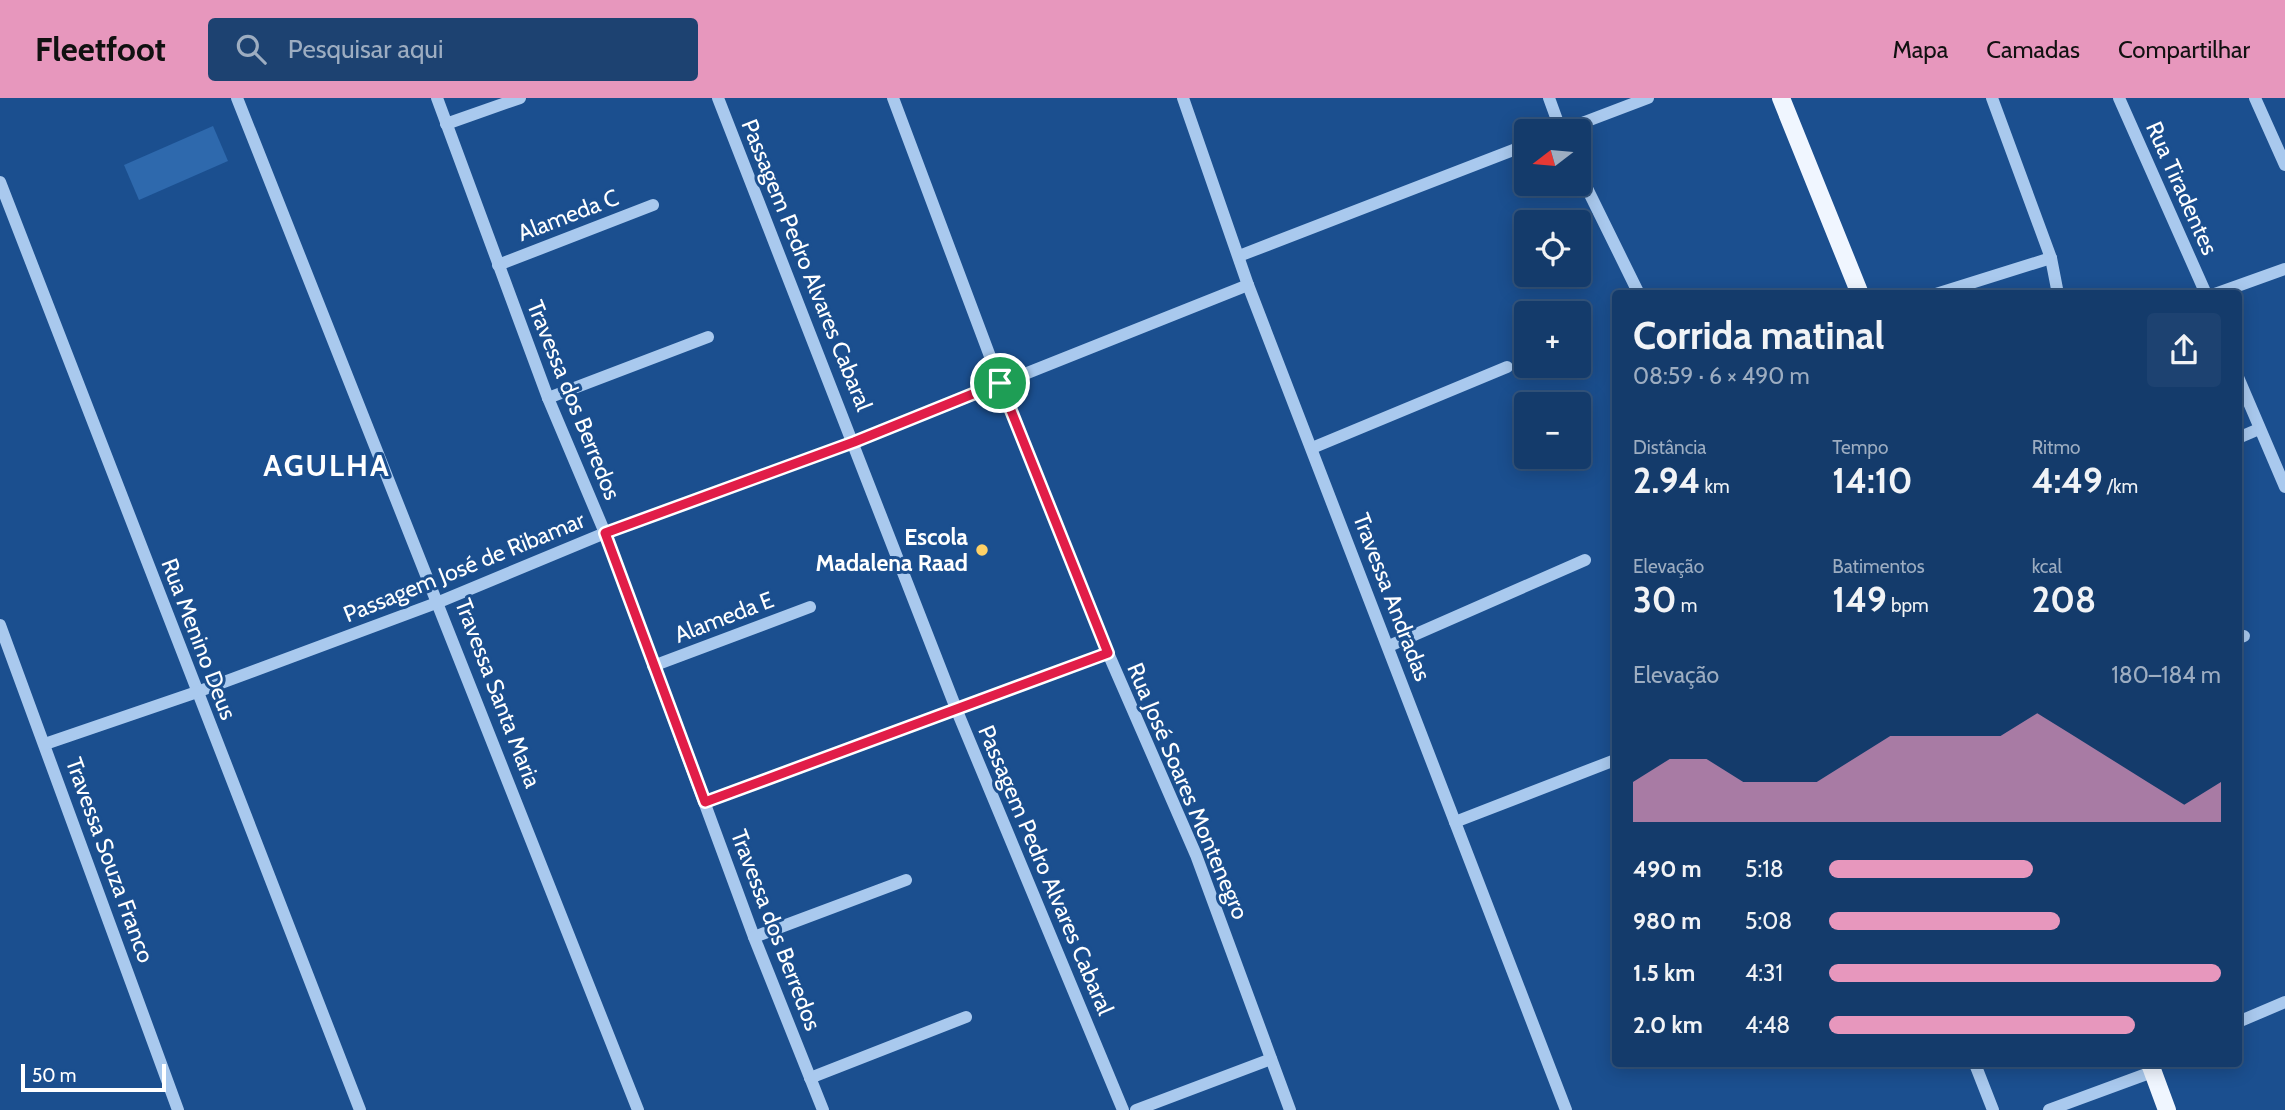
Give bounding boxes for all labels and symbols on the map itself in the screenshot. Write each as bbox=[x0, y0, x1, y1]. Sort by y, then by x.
street label: Passagem Pedro Alvares Cabaral bbox=[736, 115, 879, 416]
street label: Rua Tiradentes bbox=[2140, 117, 2224, 259]
north arrow bbox=[1514, 119, 1591, 196]
street label: Alameda C bbox=[514, 183, 622, 247]
street label: Travessa dos Berredos bbox=[521, 296, 627, 504]
pin bbox=[970, 353, 1030, 413]
district label: AGULHA bbox=[263, 447, 391, 484]
street label: Passagem José de Ribamar bbox=[339, 505, 589, 628]
street label: Travessa Andradas bbox=[1347, 509, 1437, 685]
place label: Escola Madalena Raad bbox=[816, 523, 969, 577]
marker: Escola Madalena Raad bbox=[974, 542, 990, 558]
street label: Rua Menino Deus bbox=[155, 554, 243, 724]
street label: Alameda E bbox=[670, 585, 778, 649]
street label: Travessa Santa Maria bbox=[449, 595, 547, 791]
street label: Rua José Soares Montenegro bbox=[1121, 659, 1255, 923]
street label: Passagem Pedro Alvares Cabaral bbox=[972, 721, 1120, 1020]
street label: Travessa Souza Franco bbox=[60, 754, 160, 966]
street label: Travessa dos Berredos bbox=[725, 826, 827, 1034]
scale bar bbox=[21, 1061, 166, 1093]

